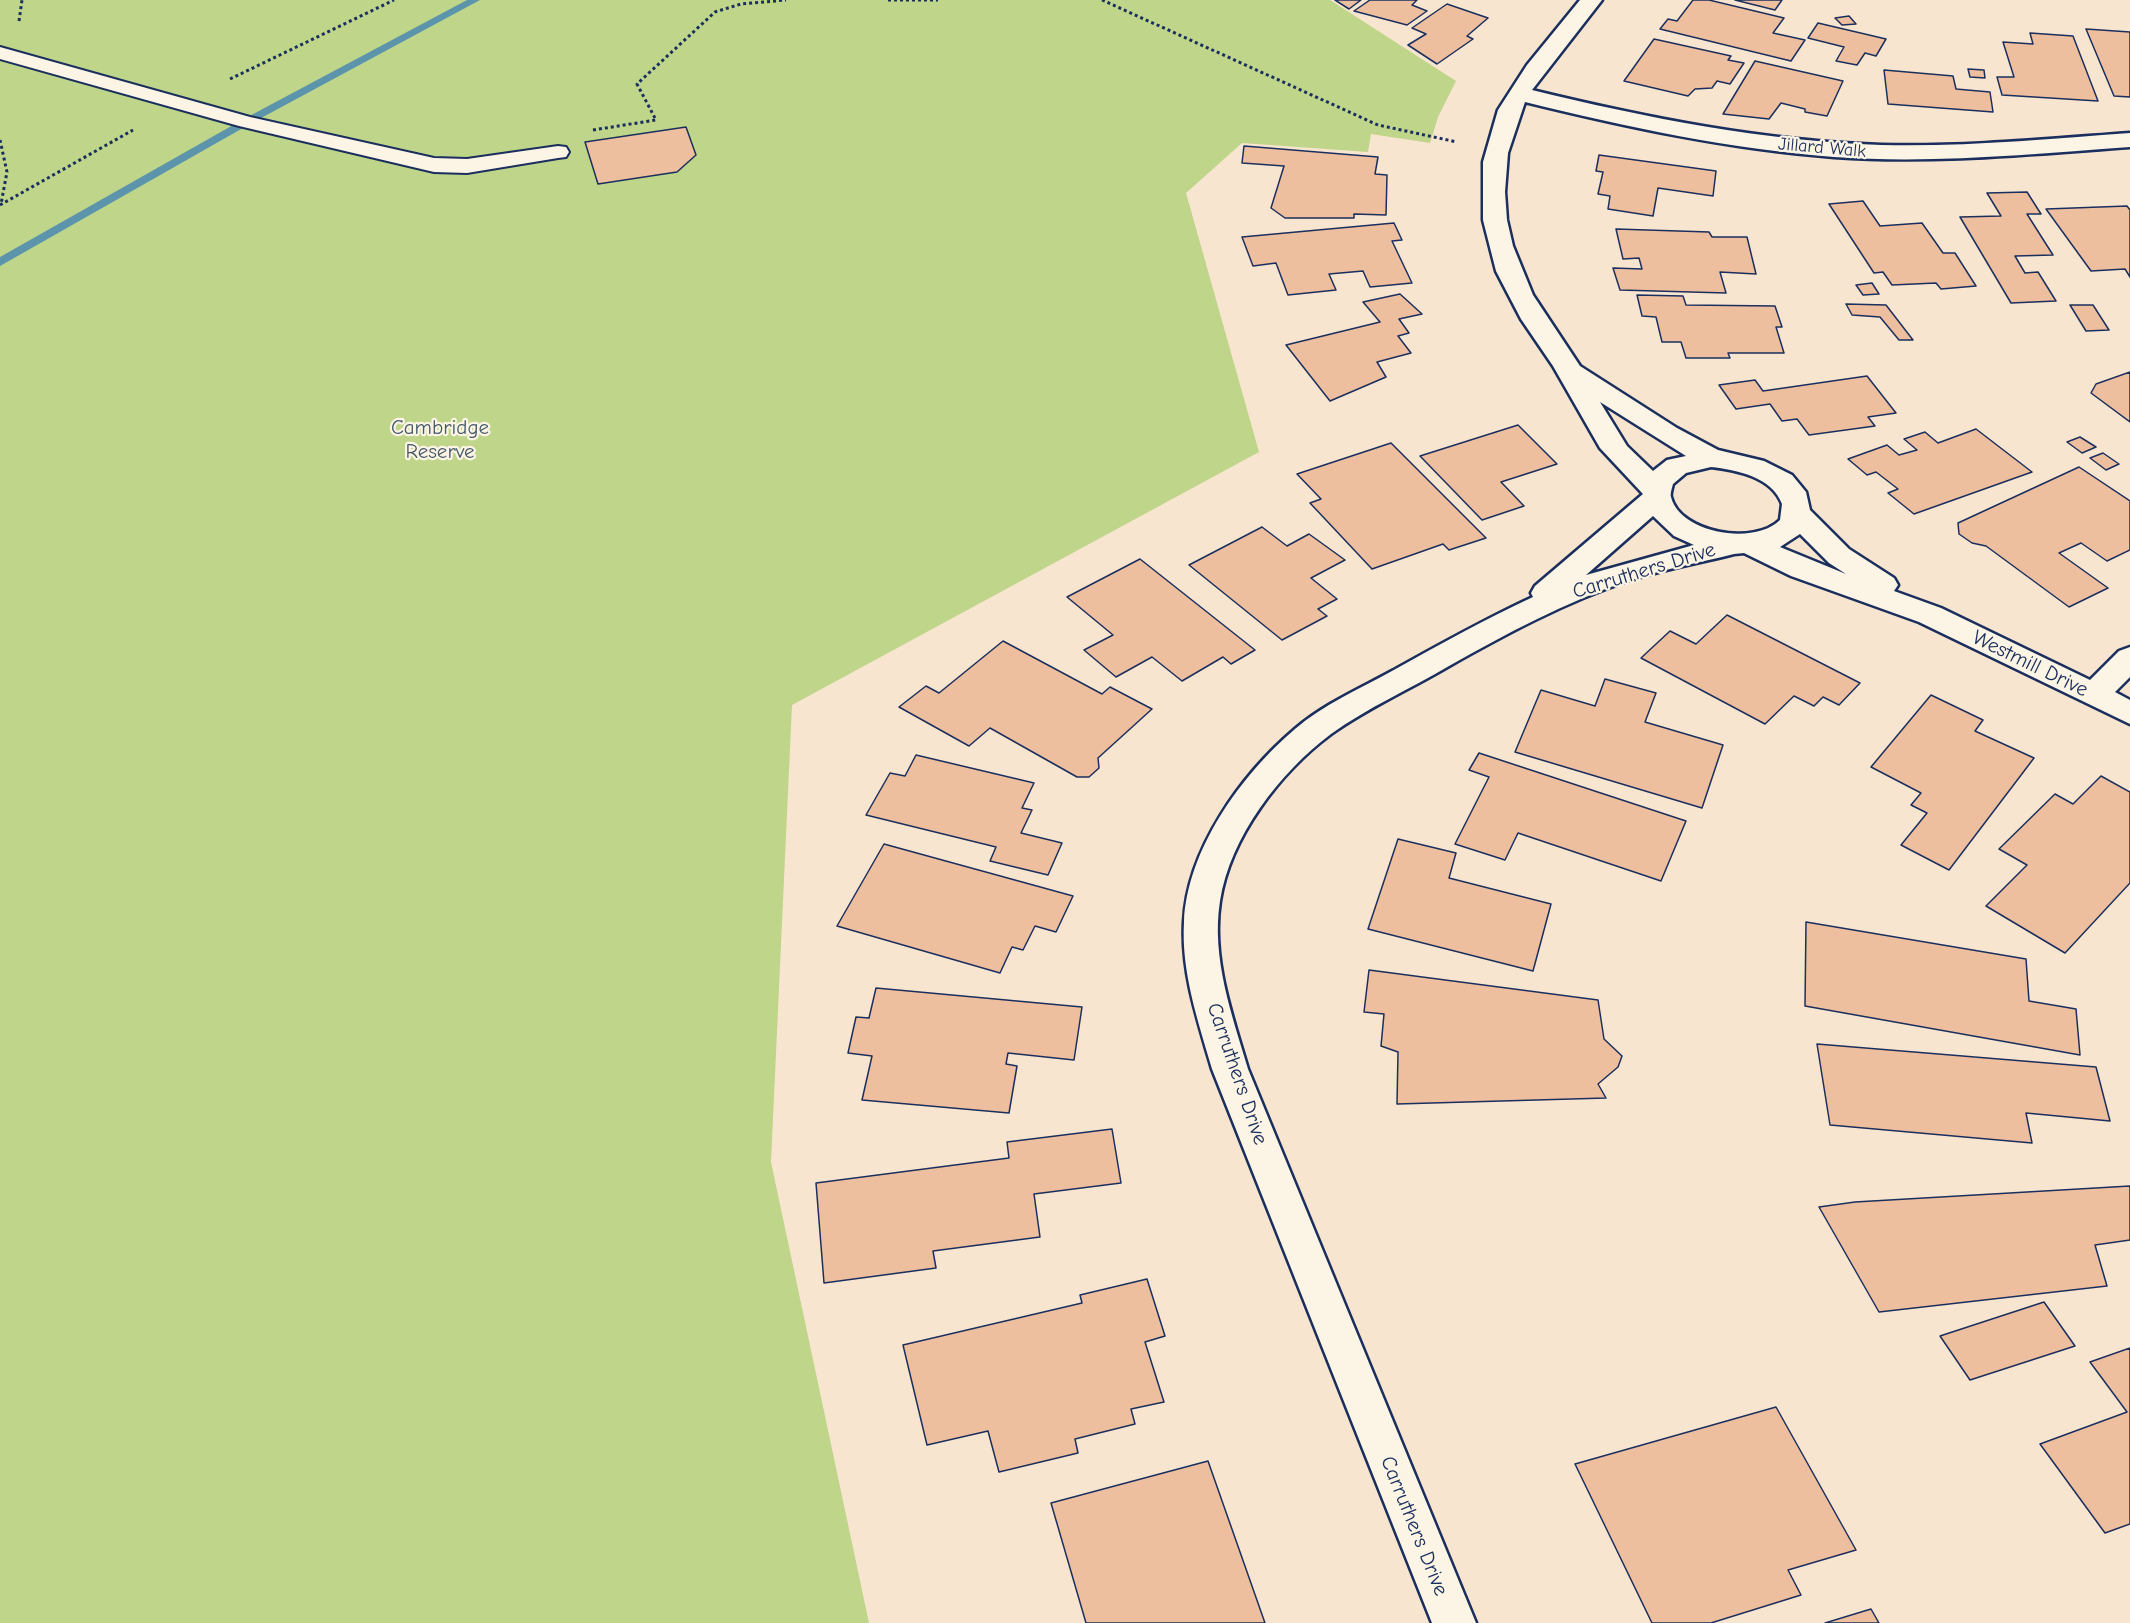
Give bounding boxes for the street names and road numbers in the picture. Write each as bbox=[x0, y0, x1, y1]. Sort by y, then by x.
street label: Jillard Walk bbox=[1777, 133, 1867, 163]
street label: Carruthers Drive bbox=[1569, 537, 1719, 605]
street label: Westmill Drive bbox=[1968, 625, 2092, 703]
street label: Carruthers Drive bbox=[1201, 1000, 1273, 1148]
street label: Carruthers Drive bbox=[1375, 1453, 1453, 1599]

